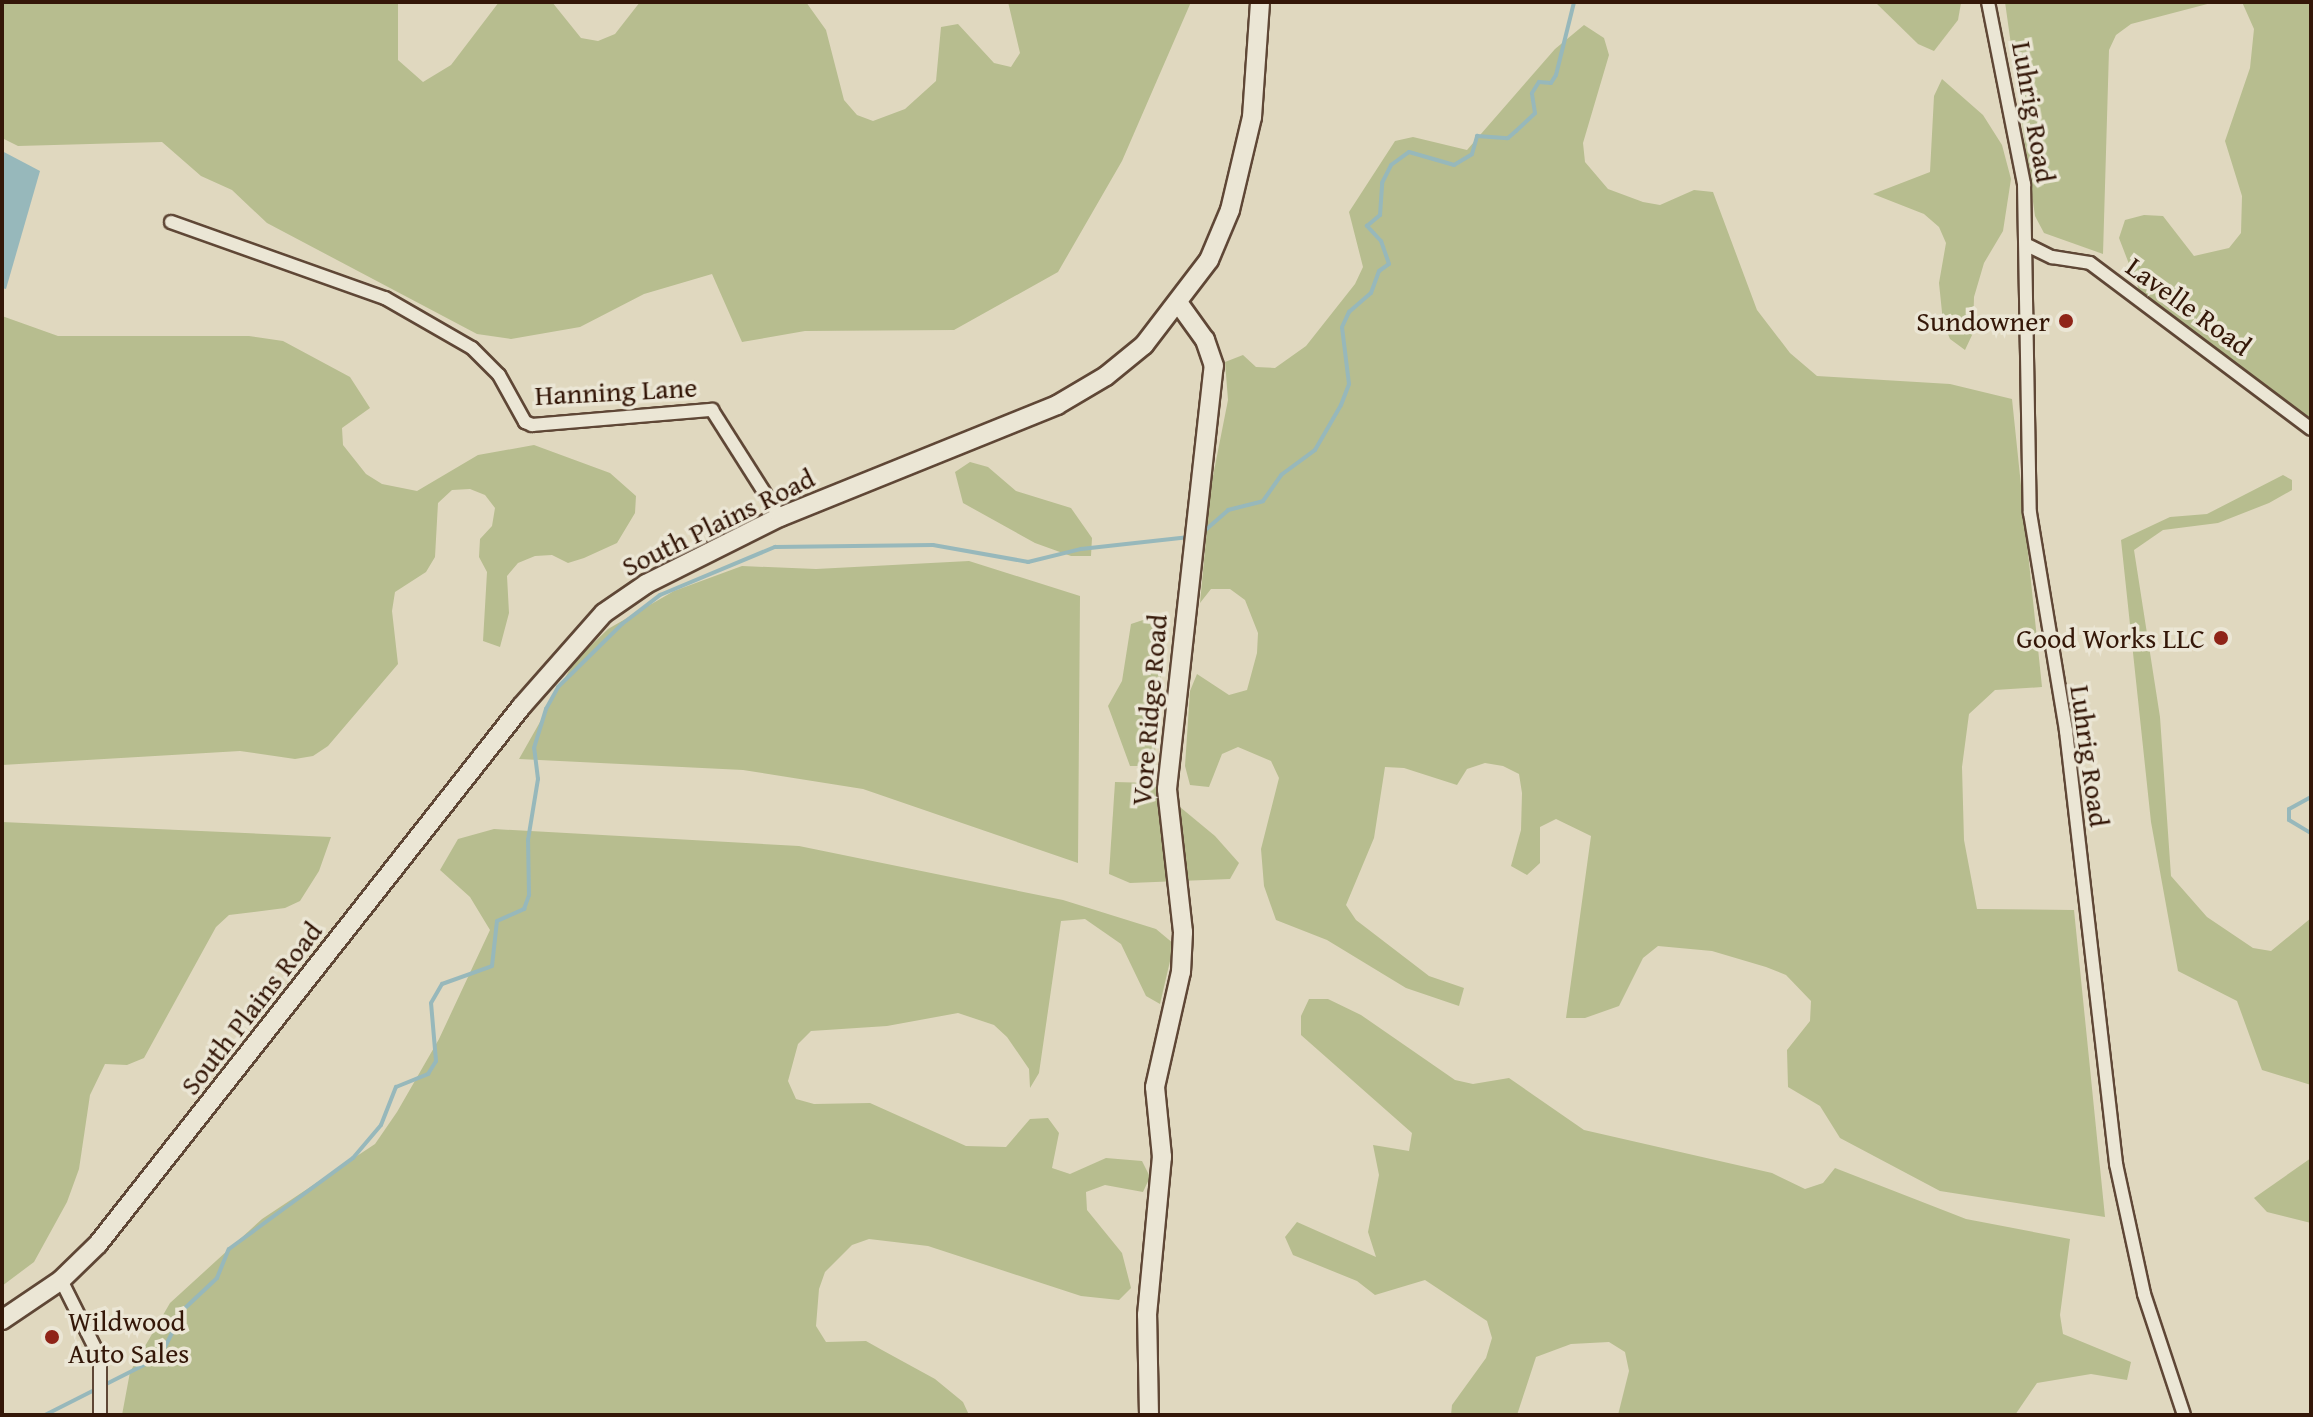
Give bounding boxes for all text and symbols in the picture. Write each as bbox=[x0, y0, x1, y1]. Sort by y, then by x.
street label: Luhrig Road bbox=[2005, 39, 2063, 185]
street label: Lavelle Road bbox=[2120, 249, 2258, 363]
place label: Sundowner bbox=[1916, 304, 2050, 338]
marker: Sundowner bbox=[2057, 312, 2075, 330]
street label: Hanning Lane bbox=[534, 370, 698, 412]
street label: South Plains Road bbox=[616, 461, 820, 583]
street label: Vore Ridge Road bbox=[1124, 613, 1174, 807]
place label: Good Works LLC bbox=[2016, 621, 2205, 655]
marker: Good Works LLC bbox=[2212, 629, 2230, 647]
street label: Luhrig Road bbox=[2063, 683, 2117, 829]
street label: South Plains Road bbox=[173, 915, 329, 1101]
place label: Wildwood Auto Sales bbox=[68, 1304, 189, 1370]
marker: Wildwood Auto Sales bbox=[43, 1328, 61, 1346]

